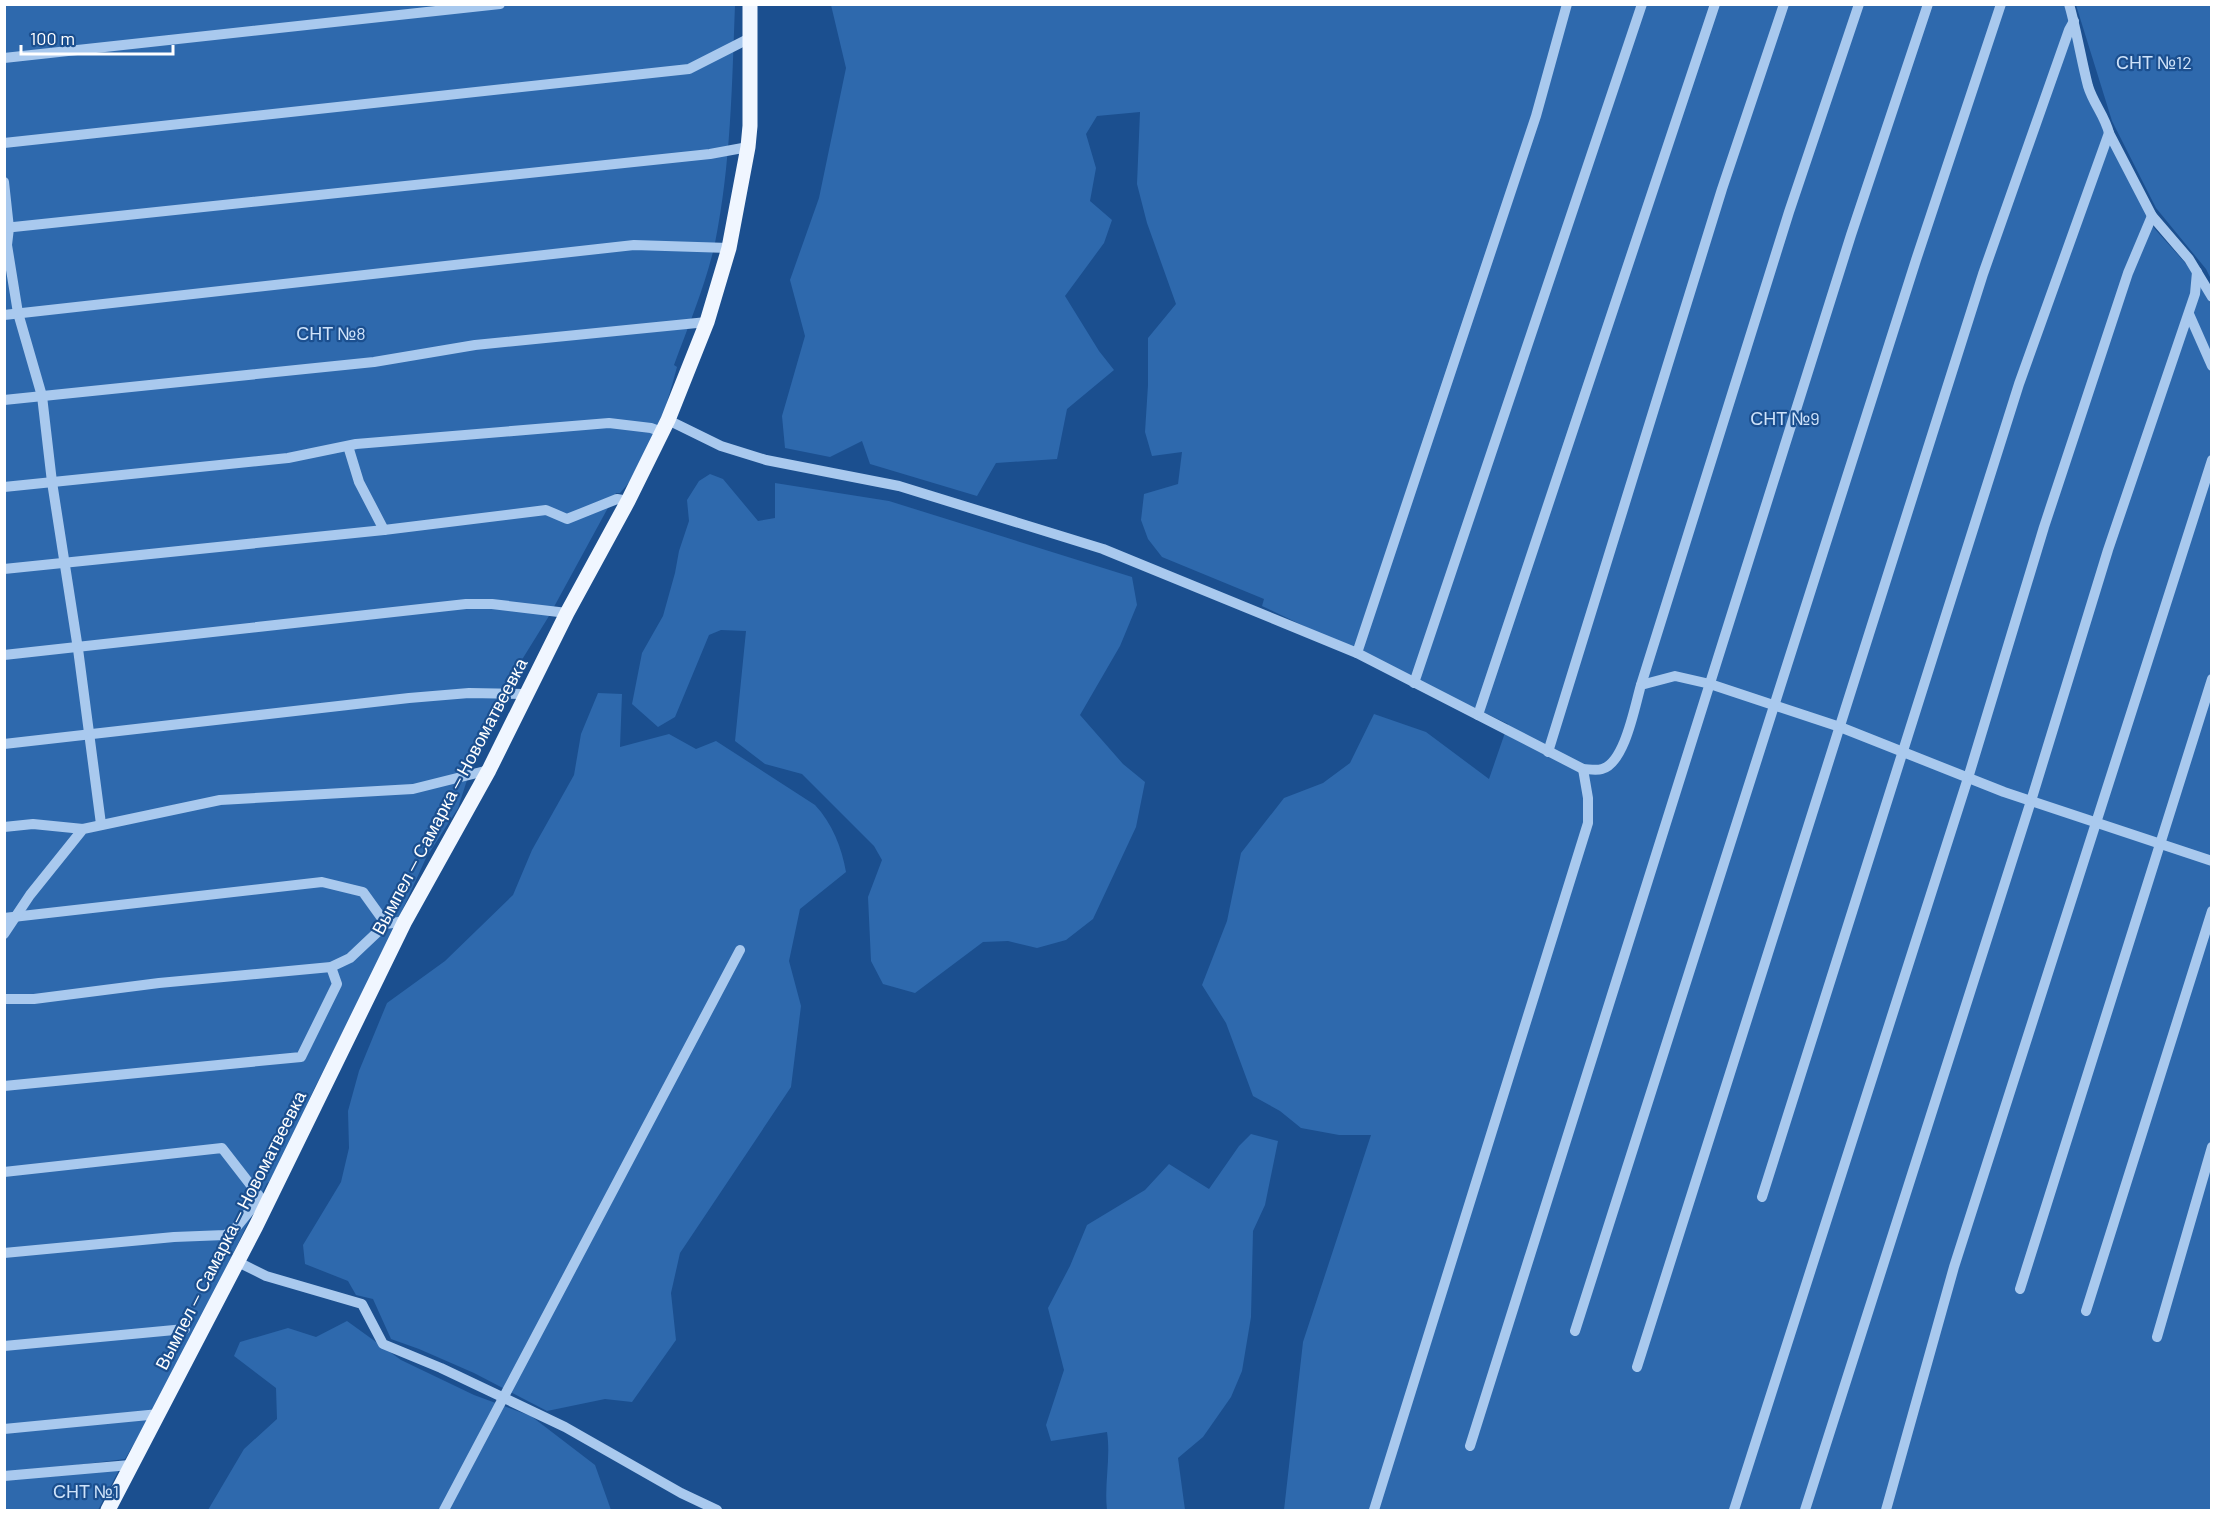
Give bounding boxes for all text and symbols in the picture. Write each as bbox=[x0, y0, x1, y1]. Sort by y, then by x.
scale bar bbox=[21, 18, 172, 56]
text: 100 m bbox=[30, 27, 75, 49]
park label: СНТ №12 bbox=[2116, 51, 2192, 73]
park label: СНТ №8 bbox=[296, 322, 366, 344]
park label: СНТ №9 bbox=[1750, 407, 1820, 429]
street label: Вымпел — Самарка — Новоматвеевка bbox=[367, 653, 532, 938]
street label: Вымпел — Самарка — Новоматвеевка bbox=[150, 1086, 311, 1373]
park label: СНТ №1 bbox=[53, 1480, 119, 1502]

